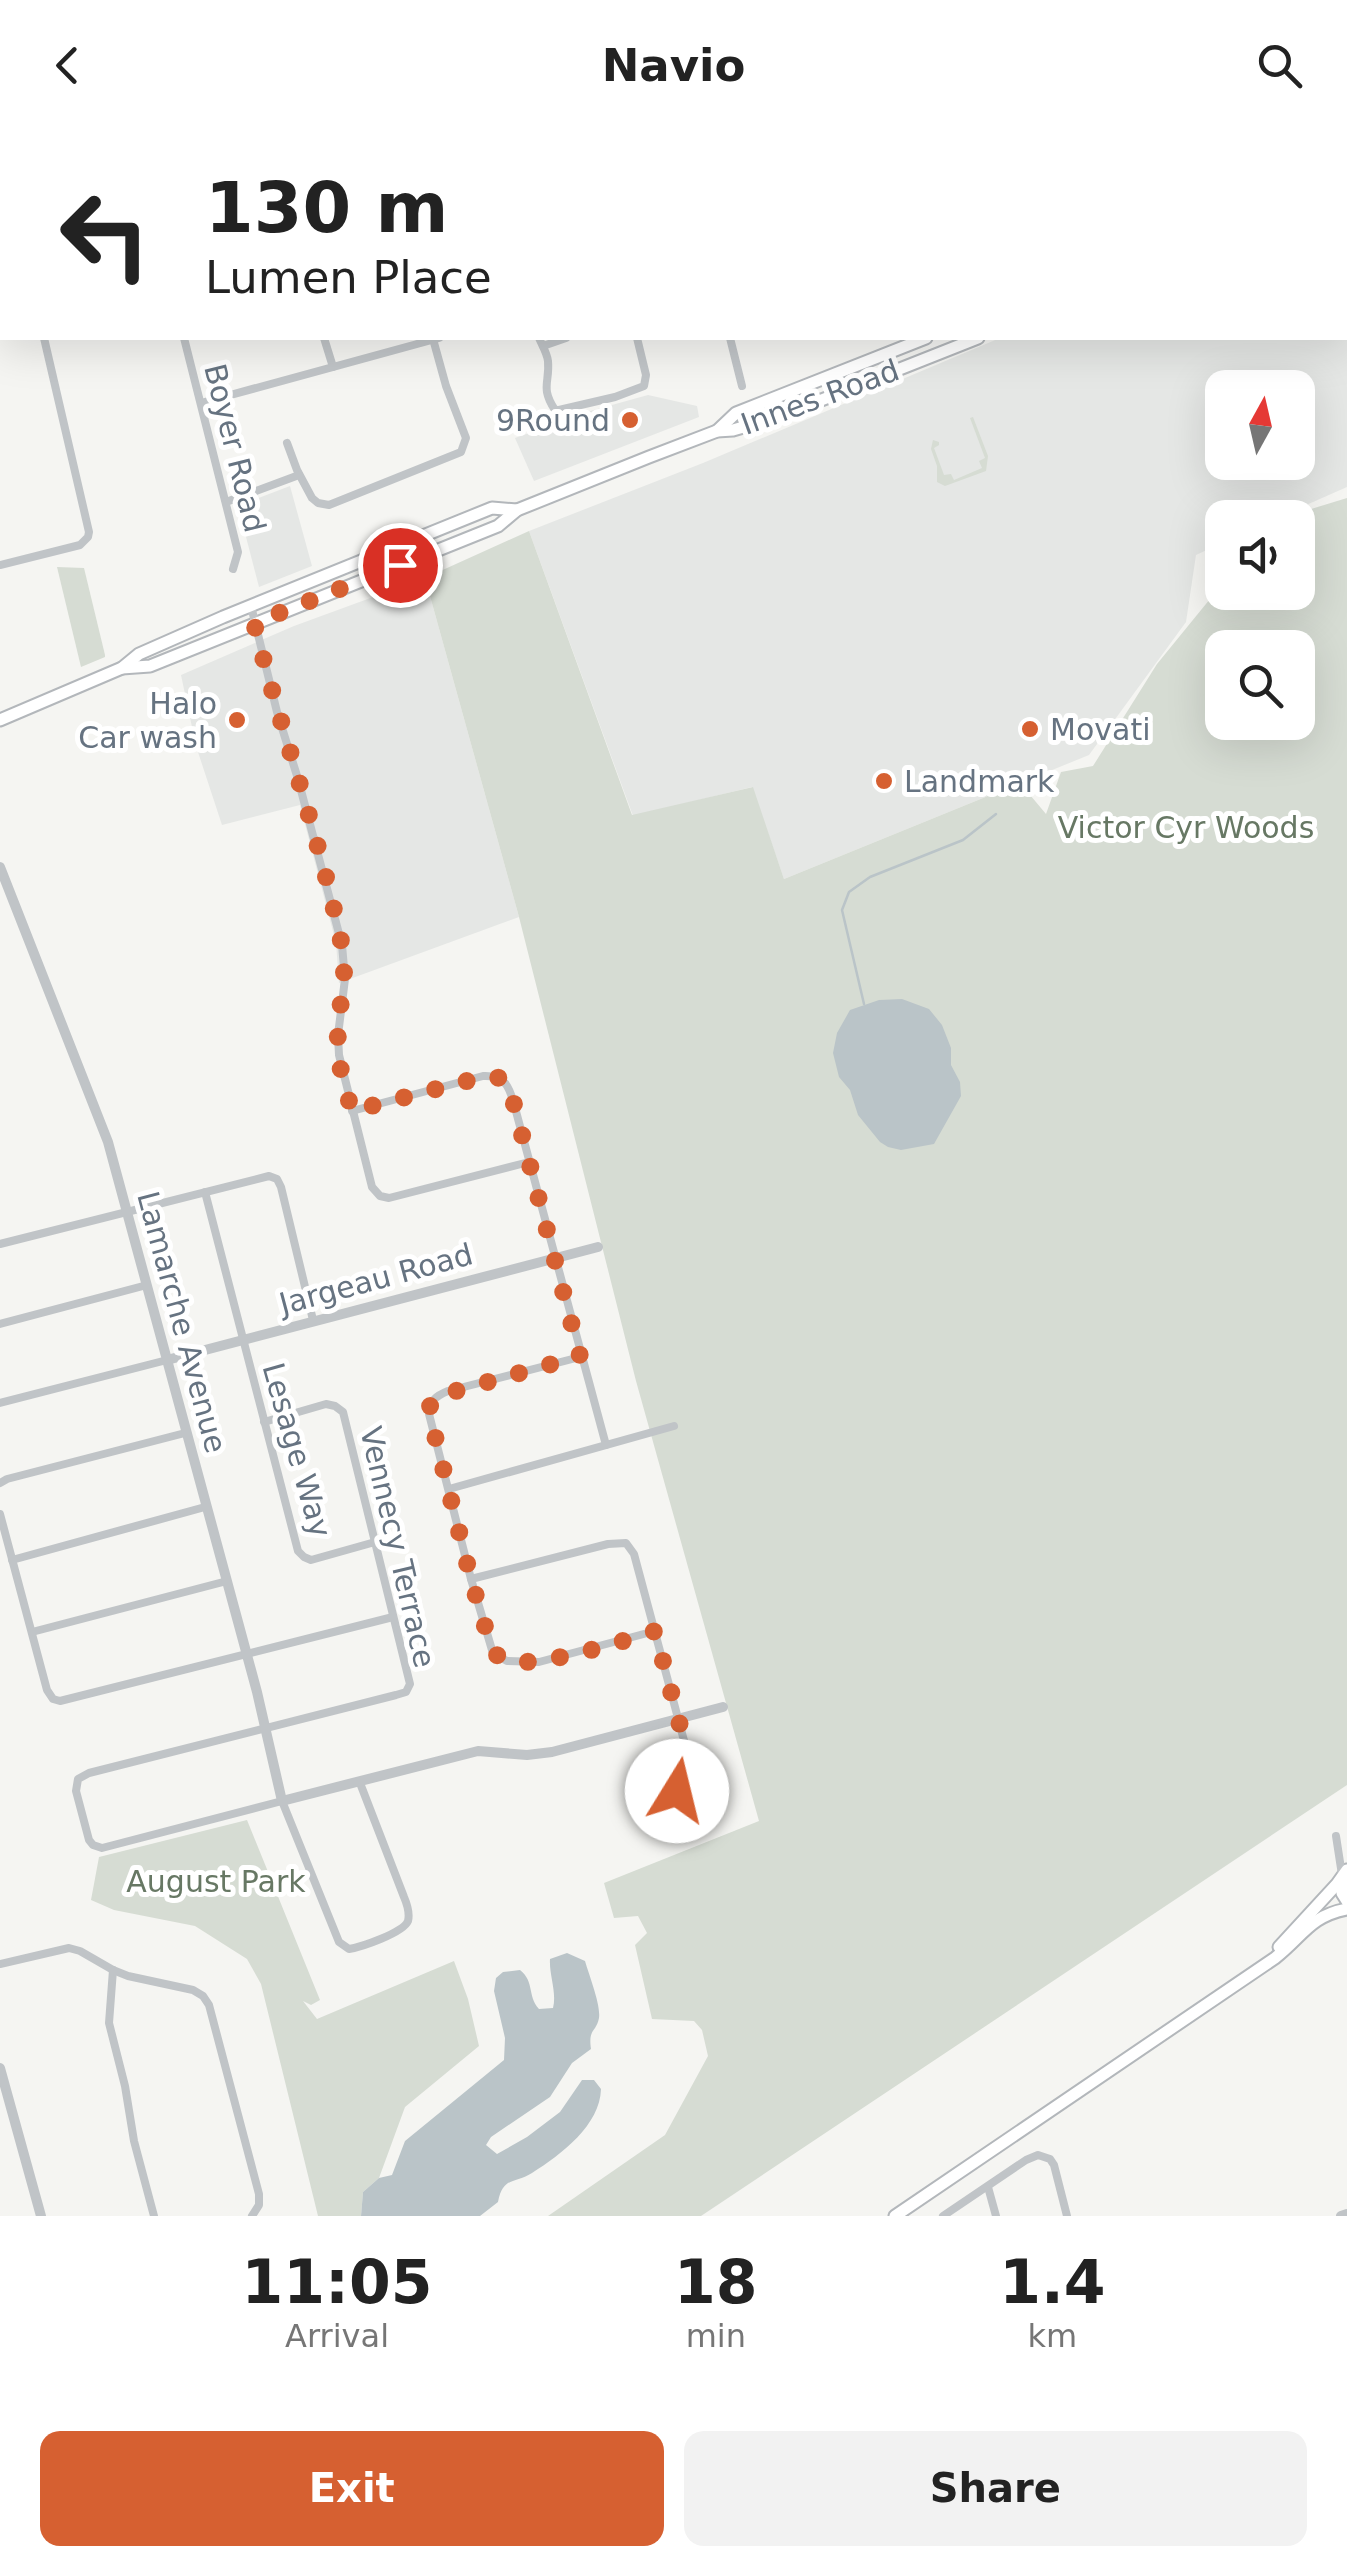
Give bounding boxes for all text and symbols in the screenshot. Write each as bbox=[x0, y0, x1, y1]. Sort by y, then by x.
icon: back bbox=[40, 38, 95, 93]
icon: search bbox=[1252, 38, 1307, 93]
text: Navio bbox=[602, 39, 745, 92]
text: 130 m bbox=[205, 167, 448, 249]
icon: left bbox=[40, 170, 170, 300]
text: Lumen Place bbox=[205, 251, 492, 304]
street label: Innes Road bbox=[736, 352, 904, 442]
street label: Boyer Road bbox=[197, 360, 273, 536]
north arrow bbox=[1205, 370, 1315, 480]
map controls bbox=[1205, 370, 1315, 740]
place label: 9Round bbox=[496, 403, 610, 438]
marker: 9Round bbox=[619, 409, 641, 431]
button: sound bbox=[1205, 500, 1315, 610]
pin bbox=[358, 523, 443, 608]
icon: arrive bbox=[373, 538, 428, 593]
button: search bbox=[1205, 630, 1315, 740]
place label: Halo Car wash bbox=[78, 686, 217, 755]
marker: Halo Car wash bbox=[226, 709, 248, 731]
place label: Movati bbox=[1050, 712, 1150, 747]
marker: Movati bbox=[1019, 718, 1041, 740]
place label: Landmark bbox=[904, 764, 1055, 799]
marker: Landmark bbox=[873, 770, 895, 792]
park label: Victor Cyr Woods bbox=[1058, 810, 1314, 845]
street label: Lamarche Avenue bbox=[130, 1187, 234, 1457]
street label: Jargeau Road bbox=[274, 1236, 477, 1322]
street label: Lesage Way bbox=[255, 1359, 339, 1541]
street label: Vennecy Terrace bbox=[353, 1423, 443, 1671]
position arrow bbox=[625, 1739, 729, 1843]
park label: August Park bbox=[126, 1864, 306, 1899]
text: 11:05 bbox=[242, 2247, 433, 2317]
text: 18 bbox=[674, 2247, 758, 2317]
text: 1.4 bbox=[999, 2247, 1105, 2317]
text: Arrival bbox=[285, 2317, 389, 2355]
text: min bbox=[686, 2317, 746, 2355]
text: km bbox=[1027, 2317, 1077, 2355]
button: Exit bbox=[40, 2431, 664, 2546]
button: Share bbox=[684, 2431, 1307, 2546]

